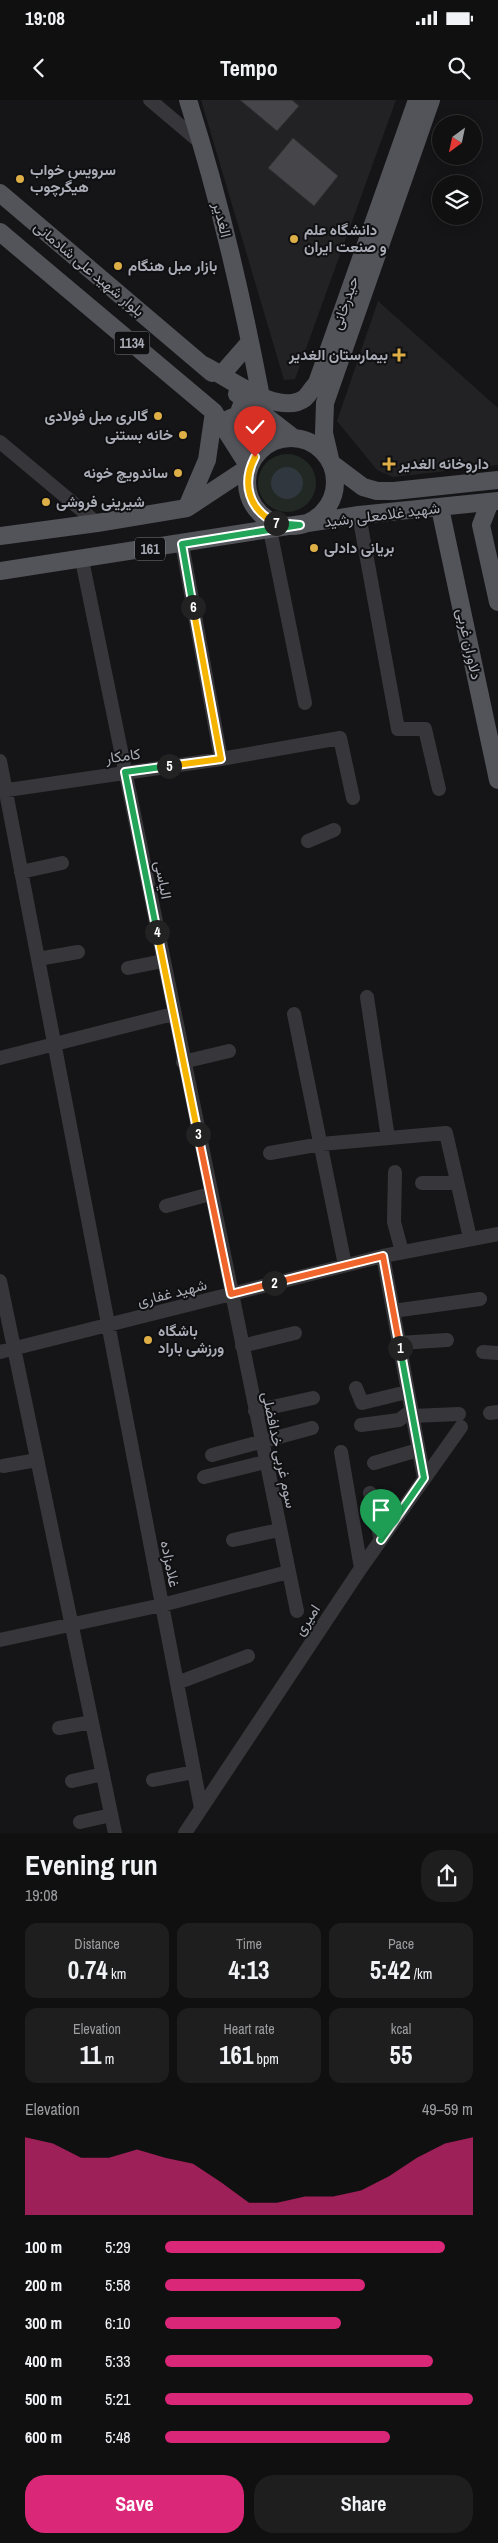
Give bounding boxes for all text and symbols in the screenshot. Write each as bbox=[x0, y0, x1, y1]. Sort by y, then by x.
text: 19:08 bbox=[25, 5, 65, 31]
text: Tempo bbox=[220, 53, 278, 83]
icon: back bbox=[25, 54, 53, 82]
icon: search bbox=[445, 54, 473, 82]
north arrow bbox=[432, 115, 482, 165]
map controls bbox=[432, 115, 482, 225]
place label: سرویس خواب هیگرچوب bbox=[30, 159, 116, 197]
marker: سرویس خواب هیگرچوب bbox=[14, 173, 26, 185]
button: layers bbox=[432, 175, 482, 225]
street label: الغدیر bbox=[208, 199, 237, 240]
street label: بلوار شهید علی شادمانی bbox=[29, 216, 149, 321]
place label: دانشگاه علم و صنعت ایران bbox=[304, 219, 387, 257]
marker: دانشگاه علم و صنعت ایران bbox=[288, 233, 300, 245]
place label: بازار مبل هنگام bbox=[128, 255, 217, 276]
marker: بازار مبل هنگام bbox=[112, 260, 124, 272]
street label: حیدرخانی bbox=[326, 273, 363, 332]
road number: 1134 bbox=[114, 332, 150, 354]
place label: بیمارستان الغدیر bbox=[288, 344, 388, 365]
marker: بیمارستان الغدیر bbox=[392, 348, 406, 362]
place label: گالری مبل فولادی bbox=[44, 405, 148, 426]
pin bbox=[234, 406, 276, 457]
marker: گالری مبل فولادی bbox=[152, 410, 164, 422]
icon: check bbox=[241, 413, 269, 441]
place label: خانه بستنی bbox=[105, 424, 173, 445]
marker: خانه بستنی bbox=[177, 429, 189, 441]
place label: داروخانه الغدیر bbox=[398, 453, 489, 474]
marker: داروخانه الغدیر bbox=[383, 458, 395, 470]
place label: ساندویچ خونه bbox=[83, 462, 168, 483]
marker: ساندویچ خونه bbox=[172, 467, 184, 479]
place label: شیرینی فروشی bbox=[56, 491, 145, 512]
marker: شیرینی فروشی bbox=[40, 496, 52, 508]
street label: شهید غلامعلی رشید bbox=[323, 497, 441, 532]
pin: 7 bbox=[264, 510, 288, 536]
text: 7 bbox=[273, 514, 280, 532]
place label: بریانی دادلی bbox=[324, 537, 394, 558]
road number: 161 bbox=[135, 538, 165, 560]
marker: بریانی دادلی bbox=[308, 542, 320, 554]
pin: 6 bbox=[180, 594, 206, 620]
text: 6 bbox=[190, 598, 197, 616]
street label: دلاوران غربی bbox=[452, 606, 487, 681]
street label: کامکار bbox=[103, 743, 142, 768]
pin: 5 bbox=[156, 754, 182, 778]
text: 5 bbox=[166, 757, 173, 775]
street label: الیاسی bbox=[149, 859, 177, 901]
pin: 4 bbox=[144, 920, 170, 944]
text: 4 bbox=[154, 923, 161, 941]
pin: 3 bbox=[186, 1122, 210, 1146]
text: 3 bbox=[195, 1125, 202, 1143]
pin: 2 bbox=[262, 1270, 286, 1296]
street label: شهید غفاری bbox=[135, 1274, 209, 1311]
text: 2 bbox=[271, 1274, 278, 1292]
place label: باشگاه ورزشی باراد bbox=[158, 1320, 224, 1358]
marker: باشگاه ورزشی باراد bbox=[142, 1334, 154, 1346]
pin: 1 bbox=[388, 1336, 412, 1360]
text: 1 bbox=[397, 1339, 404, 1357]
street label: سوم غربی خدافضلی bbox=[257, 1390, 302, 1510]
pin bbox=[360, 1489, 402, 1540]
icon: arrive bbox=[367, 1496, 395, 1524]
street label: غلامزاده bbox=[156, 1539, 185, 1589]
street label: امیری bbox=[288, 1600, 325, 1640]
text: Evening run bbox=[25, 1846, 158, 1884]
button: share bbox=[421, 1850, 473, 1902]
text: 19:08 bbox=[25, 1884, 58, 1906]
text: Distance bbox=[74, 1935, 120, 1953]
text: Time bbox=[236, 1935, 262, 1953]
text: Pace bbox=[388, 1935, 414, 1953]
text: 0.74 bbox=[68, 1953, 108, 1987]
text: 4:13 bbox=[228, 1953, 270, 1987]
text: 5:42 bbox=[370, 1953, 411, 1987]
text: km bbox=[108, 1965, 126, 1983]
text: /km bbox=[411, 1965, 432, 1983]
text: Elevation bbox=[73, 2020, 121, 2038]
text: Heart rate bbox=[223, 2020, 275, 2038]
text: kcal bbox=[391, 2020, 411, 2038]
text: 11 bbox=[80, 2038, 101, 2072]
text: 161 bbox=[219, 2038, 253, 2072]
text: 55 bbox=[390, 2038, 412, 2072]
text: m bbox=[101, 2050, 114, 2068]
text: bpm bbox=[253, 2050, 279, 2068]
text: Elevation bbox=[25, 2098, 80, 2120]
text: 49–59 m bbox=[422, 2098, 473, 2120]
text: 100 m bbox=[25, 2236, 62, 2258]
text: 5:29 bbox=[105, 2236, 131, 2258]
text: 200 m bbox=[25, 2274, 62, 2296]
text: 5:58 bbox=[105, 2274, 131, 2296]
text: 300 m bbox=[25, 2312, 62, 2334]
text: 6:10 bbox=[105, 2312, 131, 2334]
text: 400 m bbox=[25, 2350, 62, 2372]
text: 5:33 bbox=[105, 2350, 131, 2372]
text: 500 m bbox=[25, 2388, 62, 2410]
text: 5:21 bbox=[105, 2388, 131, 2410]
text: 600 m bbox=[25, 2426, 62, 2448]
text: 5:48 bbox=[105, 2426, 131, 2448]
button: Save bbox=[25, 2475, 244, 2533]
button: Share bbox=[254, 2475, 473, 2533]

